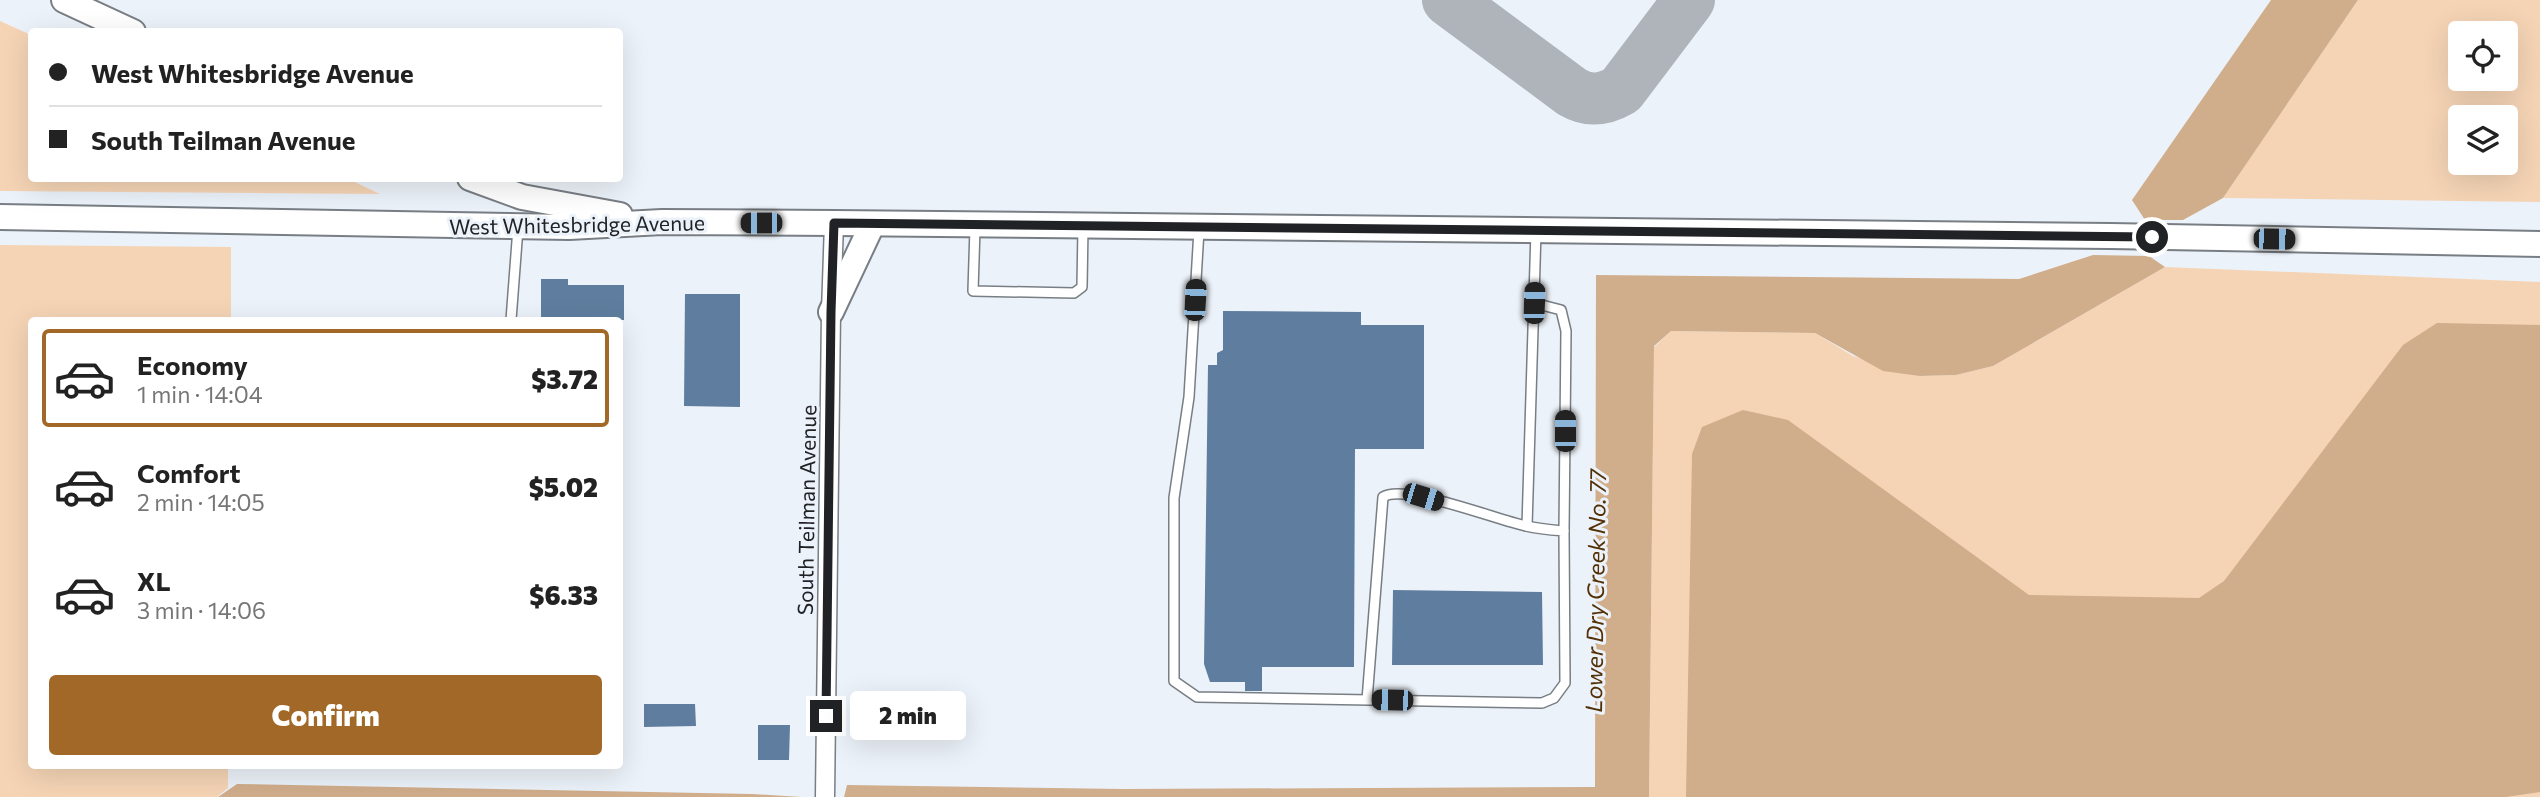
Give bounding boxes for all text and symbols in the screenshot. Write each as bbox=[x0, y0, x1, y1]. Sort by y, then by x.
map controls bbox=[2448, 21, 2518, 175]
button: locate bbox=[2448, 21, 2518, 91]
text: West Whitesbridge Avenue bbox=[91, 57, 414, 88]
button: layers bbox=[2448, 105, 2518, 175]
text: South Teilman Avenue bbox=[91, 124, 355, 155]
street label: West Whitesbridge Avenue bbox=[449, 209, 705, 239]
car bbox=[741, 213, 783, 234]
route start bbox=[2136, 221, 2168, 253]
car bbox=[2253, 228, 2296, 250]
car bbox=[1184, 278, 1207, 322]
car bbox=[1523, 282, 1546, 324]
icon: car bbox=[53, 347, 116, 410]
text: Economy bbox=[137, 349, 248, 380]
text: $3.72 bbox=[531, 363, 598, 394]
text: 1 min · 14:04 bbox=[137, 380, 263, 408]
street label: South Teilman Avenue bbox=[792, 405, 820, 615]
car bbox=[1555, 410, 1576, 452]
icon: car bbox=[53, 455, 116, 518]
text: Comfort bbox=[137, 457, 240, 488]
water label: Lower Dry Creek No. 77 bbox=[1579, 467, 1611, 713]
text: $5.02 bbox=[529, 471, 598, 502]
car bbox=[1400, 481, 1447, 513]
text: 2 min · 14:05 bbox=[137, 488, 265, 516]
icon: car bbox=[53, 563, 116, 626]
text: XL bbox=[137, 565, 171, 596]
text: $6.33 bbox=[529, 579, 598, 610]
text: 3 min · 14:06 bbox=[137, 596, 266, 624]
button: Confirm bbox=[49, 675, 602, 755]
car bbox=[1371, 689, 1414, 711]
callout: 2 min bbox=[850, 692, 966, 740]
route end bbox=[810, 700, 842, 732]
text: 2 min bbox=[879, 701, 937, 729]

